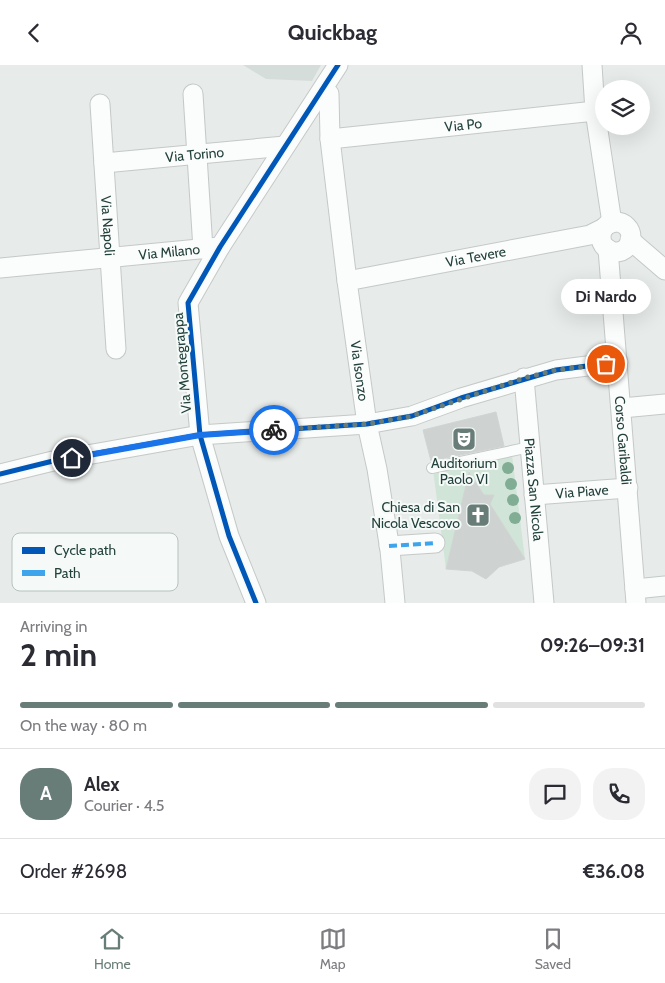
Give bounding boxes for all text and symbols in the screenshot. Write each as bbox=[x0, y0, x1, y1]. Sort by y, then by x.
icon: back bbox=[20, 19, 48, 47]
text: Quickbag bbox=[288, 19, 377, 46]
icon: person bbox=[617, 19, 645, 47]
map controls bbox=[595, 80, 650, 135]
button: layers bbox=[595, 80, 650, 135]
street label: Via Po bbox=[444, 114, 483, 136]
street label: Via Torino bbox=[164, 143, 225, 166]
street label: Via Napoli bbox=[97, 195, 119, 256]
street label: Via Milano bbox=[138, 240, 201, 264]
street label: Via Tevere bbox=[444, 242, 507, 271]
callout: Di Nardo bbox=[561, 279, 651, 314]
text: Di Nardo bbox=[575, 287, 637, 306]
street label: Via Montegrappa bbox=[169, 312, 195, 414]
street label: Via Isonzo bbox=[346, 339, 373, 403]
pin bbox=[585, 343, 627, 385]
icon: bag bbox=[592, 350, 620, 378]
street label: Corso Garibaldi bbox=[611, 395, 636, 486]
courier bbox=[249, 405, 299, 455]
icon: bike bbox=[260, 416, 288, 444]
theatre icon: Auditorium Paolo VI bbox=[451, 426, 477, 452]
pin bbox=[51, 437, 93, 479]
street label: Piazza San Nicola bbox=[520, 437, 547, 542]
icon: home bbox=[58, 444, 86, 472]
place label: Auditorium Paolo VI bbox=[431, 454, 497, 488]
street label: Via Piave bbox=[555, 480, 609, 502]
place label: Chiesa di San Nicola Vescovo bbox=[371, 498, 460, 532]
church icon: Chiesa di San Nicola Vescovo bbox=[465, 502, 491, 528]
legend bbox=[12, 533, 178, 591]
text: Cycle path bbox=[54, 541, 116, 559]
text: Path bbox=[54, 564, 81, 582]
text: Arriving in bbox=[20, 617, 87, 636]
text: 09:26–09:31 bbox=[540, 634, 645, 657]
text: 2 min bbox=[20, 635, 97, 674]
text: On the way · 80 m bbox=[20, 716, 147, 735]
button: chat bbox=[529, 768, 581, 820]
button: phone bbox=[593, 768, 645, 820]
text: Alex bbox=[84, 773, 120, 796]
text: A bbox=[40, 782, 52, 805]
text: Courier · 4.5 bbox=[84, 796, 165, 815]
text: Order #2698 bbox=[20, 860, 127, 883]
text: €36.08 bbox=[583, 860, 645, 883]
tab: Home bbox=[94, 925, 131, 973]
tab: Map bbox=[319, 925, 347, 973]
tab: Saved bbox=[535, 925, 571, 973]

